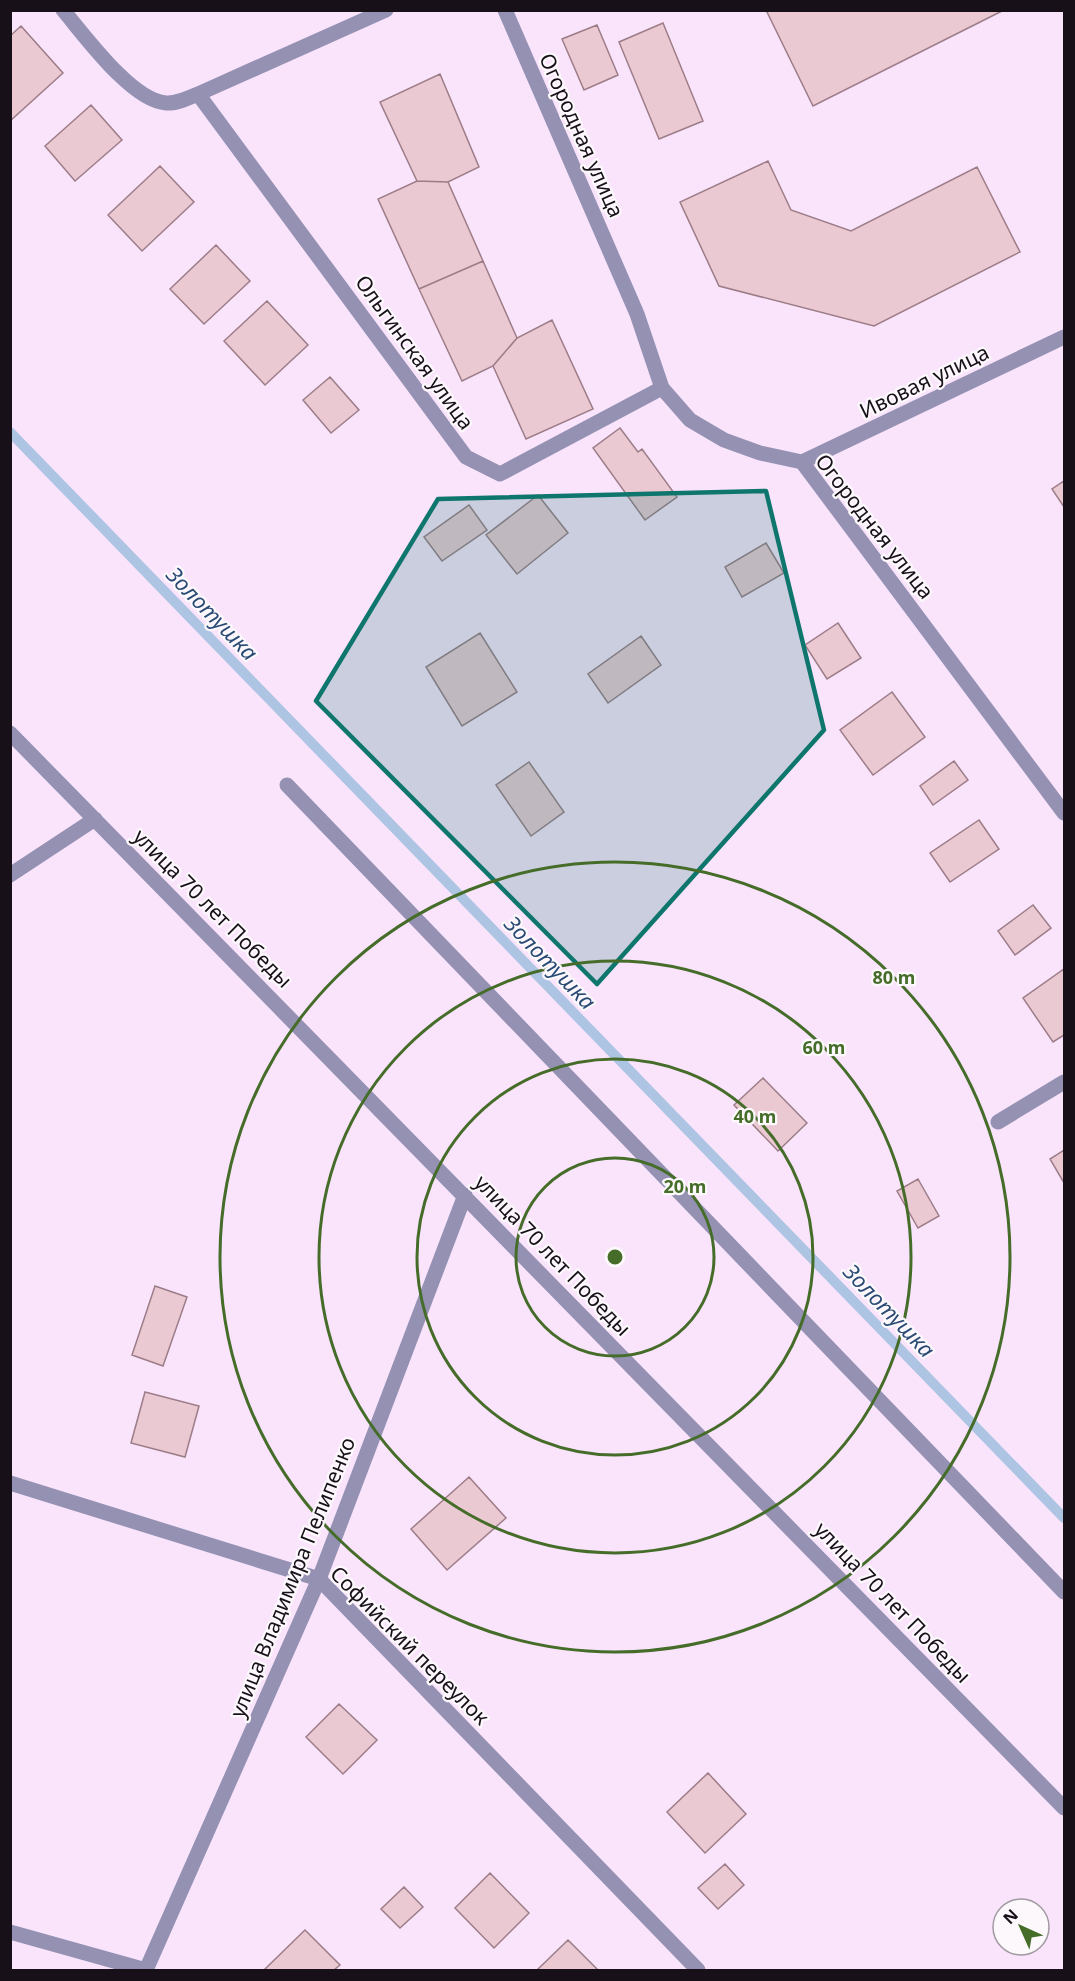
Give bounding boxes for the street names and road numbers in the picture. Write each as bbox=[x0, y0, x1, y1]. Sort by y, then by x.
street label: Огородная улица bbox=[533, 48, 631, 222]
street label: Ольгинская улица bbox=[349, 269, 481, 435]
street label: Ивовая улица bbox=[855, 338, 993, 424]
street label: Огородная улица bbox=[810, 448, 940, 604]
street label: улица 70 лет Победы bbox=[127, 822, 299, 994]
street label: улица 70 лет Победы bbox=[469, 1168, 637, 1342]
street label: улица Владимира Пелипенко bbox=[223, 1433, 361, 1721]
street label: улица 70 лет Победы bbox=[809, 1515, 977, 1689]
street label: Софийский переулок bbox=[324, 1559, 496, 1731]

